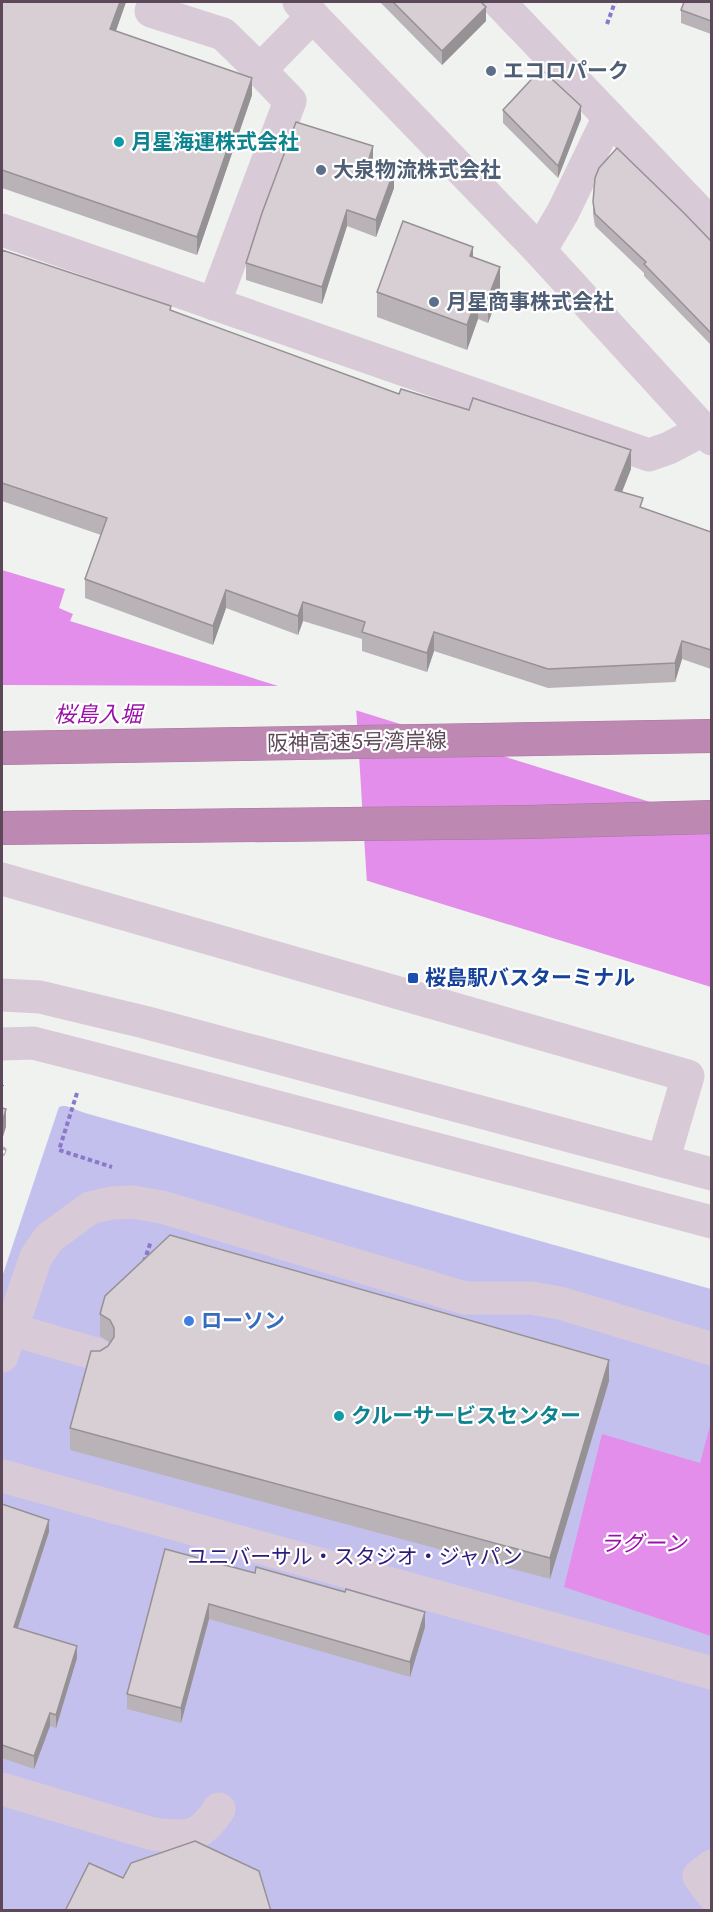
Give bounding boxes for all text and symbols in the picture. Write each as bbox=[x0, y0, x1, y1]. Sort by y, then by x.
place label: エコロパーク bbox=[503, 56, 629, 86]
marker: エコロパーク bbox=[484, 64, 498, 78]
place label: 月星海運株式会社 bbox=[131, 127, 299, 157]
marker: 月星海運株式会社 bbox=[112, 135, 126, 149]
place label: 大泉物流株式会社 bbox=[333, 155, 501, 185]
marker: 大泉物流株式会社 bbox=[314, 163, 328, 177]
place label: 月星商事株式会社 bbox=[446, 287, 614, 317]
marker: 月星商事株式会社 bbox=[427, 295, 441, 309]
water label: 桜島入堀 bbox=[54, 698, 145, 730]
street label: 阪神高速5号湾岸線 bbox=[267, 725, 447, 759]
place label: 桜島駅バスターミナル bbox=[425, 963, 635, 993]
marker: 桜島駅バスターミナル bbox=[406, 971, 420, 985]
place label: ローソン bbox=[201, 1306, 285, 1336]
marker: ローソン bbox=[182, 1314, 196, 1328]
place label: クルーサービスセンター bbox=[351, 1401, 581, 1431]
marker: クルーサービスセンター bbox=[332, 1409, 346, 1423]
water label: ラグーン bbox=[600, 1527, 688, 1559]
park label: ユニバーサル・スタジオ・ジャパン bbox=[187, 1542, 523, 1572]

